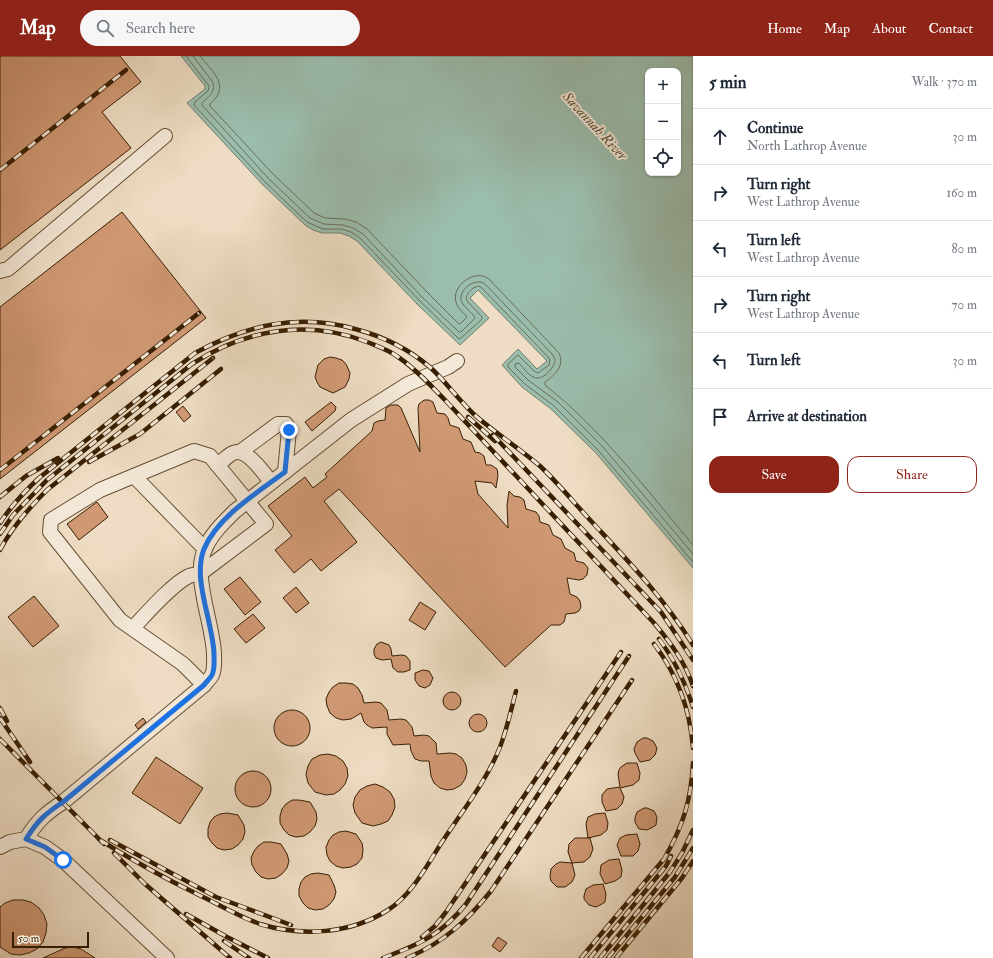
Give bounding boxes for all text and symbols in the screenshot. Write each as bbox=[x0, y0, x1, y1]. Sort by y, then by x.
search box bbox=[80, 10, 360, 46]
text: Map bbox=[20, 16, 56, 40]
icon: search bbox=[94, 17, 116, 39]
text: Search here bbox=[126, 19, 195, 38]
text: Home bbox=[767, 20, 802, 37]
text: Map bbox=[824, 20, 850, 37]
text: About bbox=[872, 20, 906, 37]
text: Contact bbox=[928, 20, 973, 37]
map controls bbox=[645, 68, 681, 176]
button: + bbox=[645, 68, 681, 104]
text: 5 min bbox=[709, 72, 747, 93]
text: Walk · 370 m bbox=[912, 74, 977, 90]
water label: Savannah River bbox=[559, 88, 631, 164]
button: − bbox=[645, 104, 681, 140]
text: Continue bbox=[747, 119, 803, 138]
icon: ahead bbox=[709, 126, 731, 148]
text: 30 m bbox=[953, 129, 977, 145]
text: North Lathrop Avenue bbox=[747, 138, 867, 154]
button: locate bbox=[645, 140, 681, 176]
text: Turn right bbox=[747, 175, 810, 194]
icon: right bbox=[709, 182, 731, 204]
text: 160 m bbox=[946, 185, 977, 201]
text: West Lathrop Avenue bbox=[747, 194, 860, 210]
text: Turn left bbox=[747, 231, 801, 250]
icon: left bbox=[709, 238, 731, 260]
text: 80 m bbox=[951, 241, 977, 257]
text: West Lathrop Avenue bbox=[747, 250, 860, 266]
text: Turn right bbox=[747, 287, 810, 306]
icon: right bbox=[709, 294, 731, 316]
text: 70 m bbox=[952, 297, 977, 313]
text: West Lathrop Avenue bbox=[747, 306, 860, 322]
icon: left bbox=[709, 350, 731, 372]
text: Turn left bbox=[747, 351, 801, 370]
text: 30 m bbox=[953, 353, 977, 369]
icon: arrive bbox=[709, 406, 731, 428]
text: Arrive at destination bbox=[747, 407, 867, 426]
route end bbox=[280, 421, 298, 439]
button: Save bbox=[709, 456, 839, 493]
button: Share bbox=[847, 456, 977, 493]
route start bbox=[54, 851, 72, 869]
scale bar bbox=[12, 930, 89, 949]
text: 50 m bbox=[18, 932, 39, 945]

